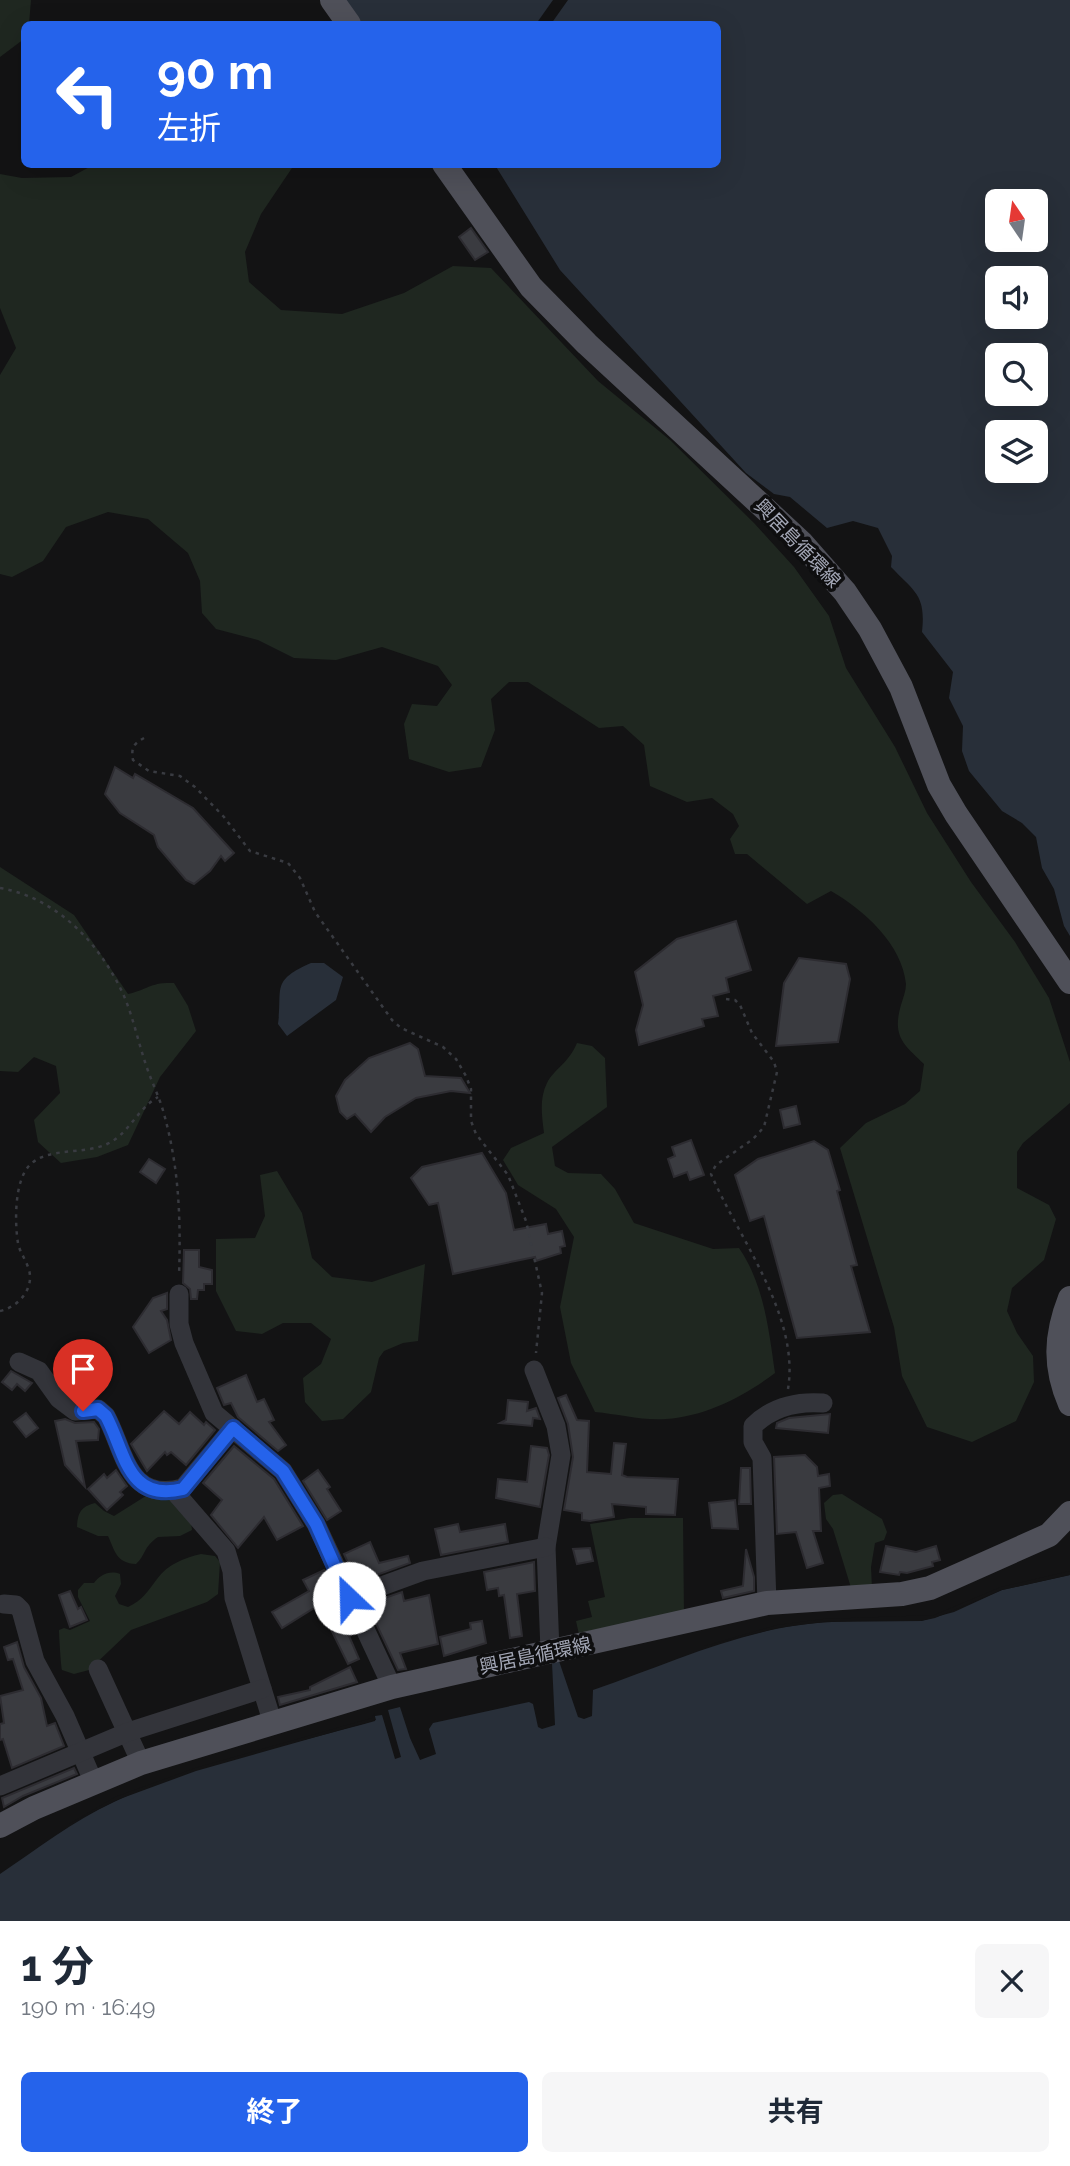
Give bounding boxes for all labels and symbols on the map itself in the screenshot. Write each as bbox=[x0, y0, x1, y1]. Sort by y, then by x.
north arrow bbox=[985, 189, 1048, 252]
street label: 興居島循環線 bbox=[750, 494, 846, 592]
pin bbox=[53, 1339, 113, 1411]
position arrow bbox=[312, 1561, 386, 1635]
street label: 興居島循環線 bbox=[477, 1632, 593, 1678]

